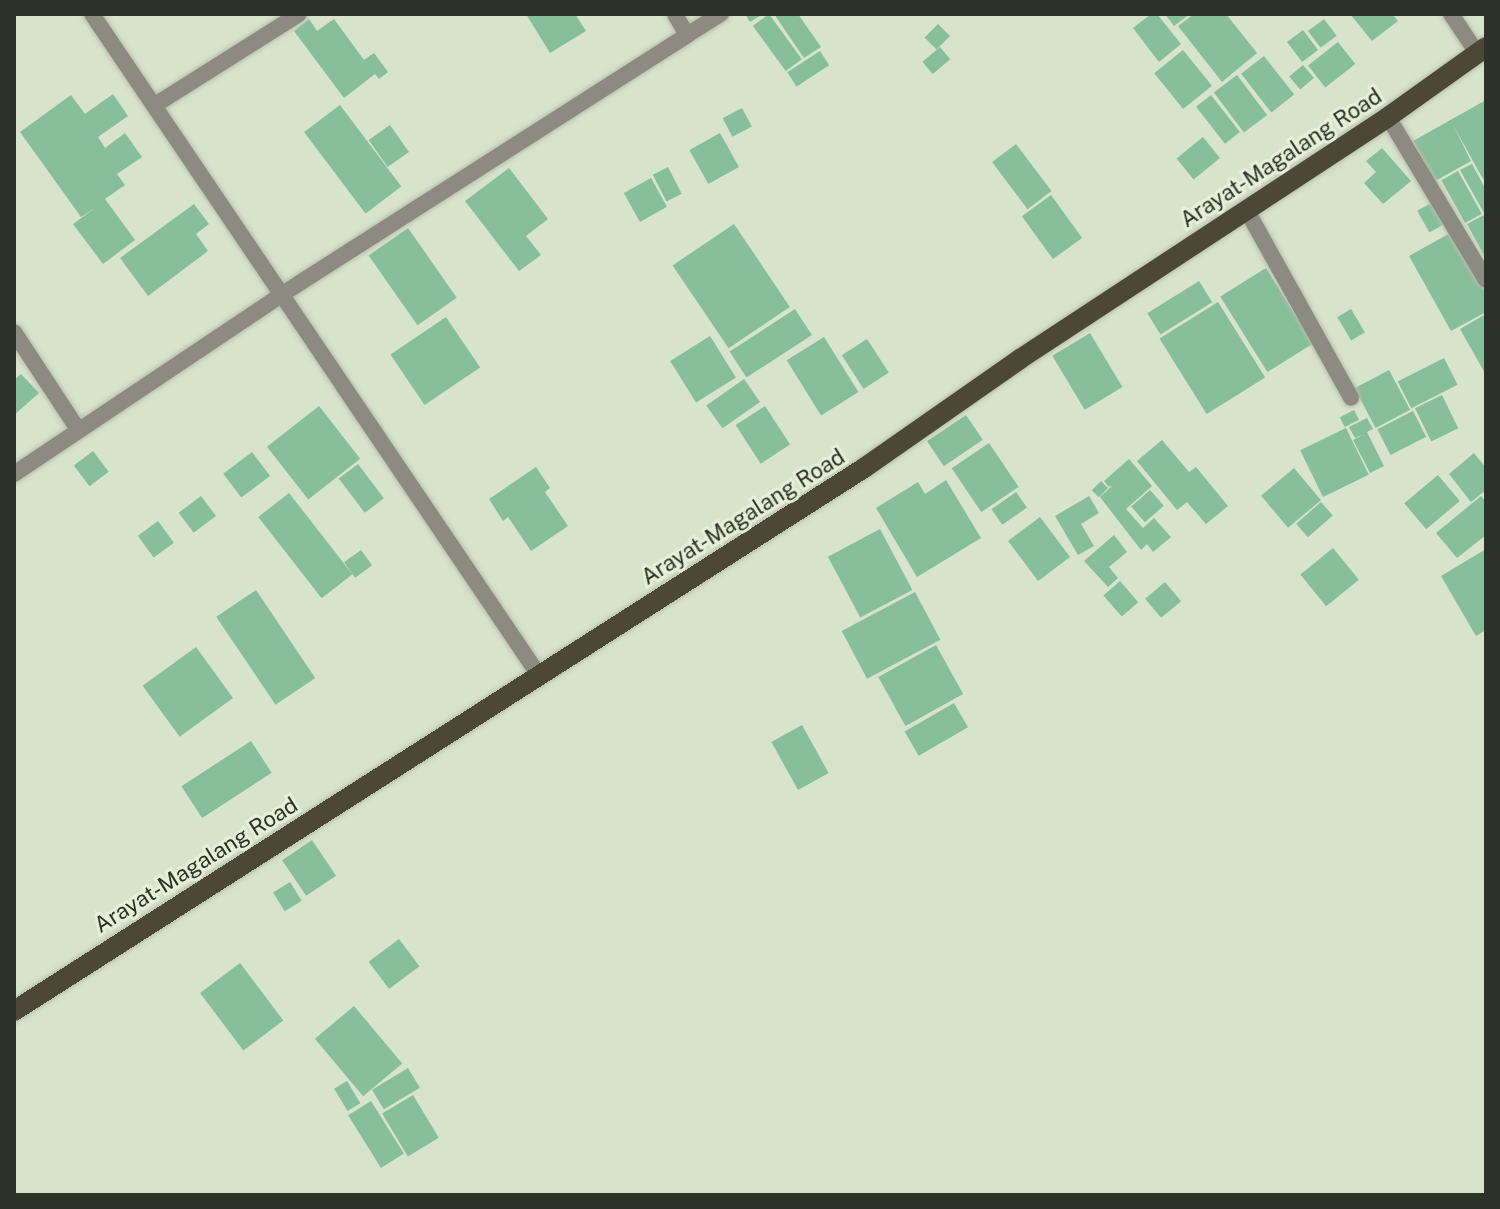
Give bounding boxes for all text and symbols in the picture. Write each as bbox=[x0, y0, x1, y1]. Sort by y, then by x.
street label: Arayat-Magalang Road bbox=[1175, 83, 1387, 233]
street label: Arayat-Magalang Road bbox=[636, 444, 850, 590]
street label: Arayat-Magalang Road bbox=[89, 792, 303, 938]

